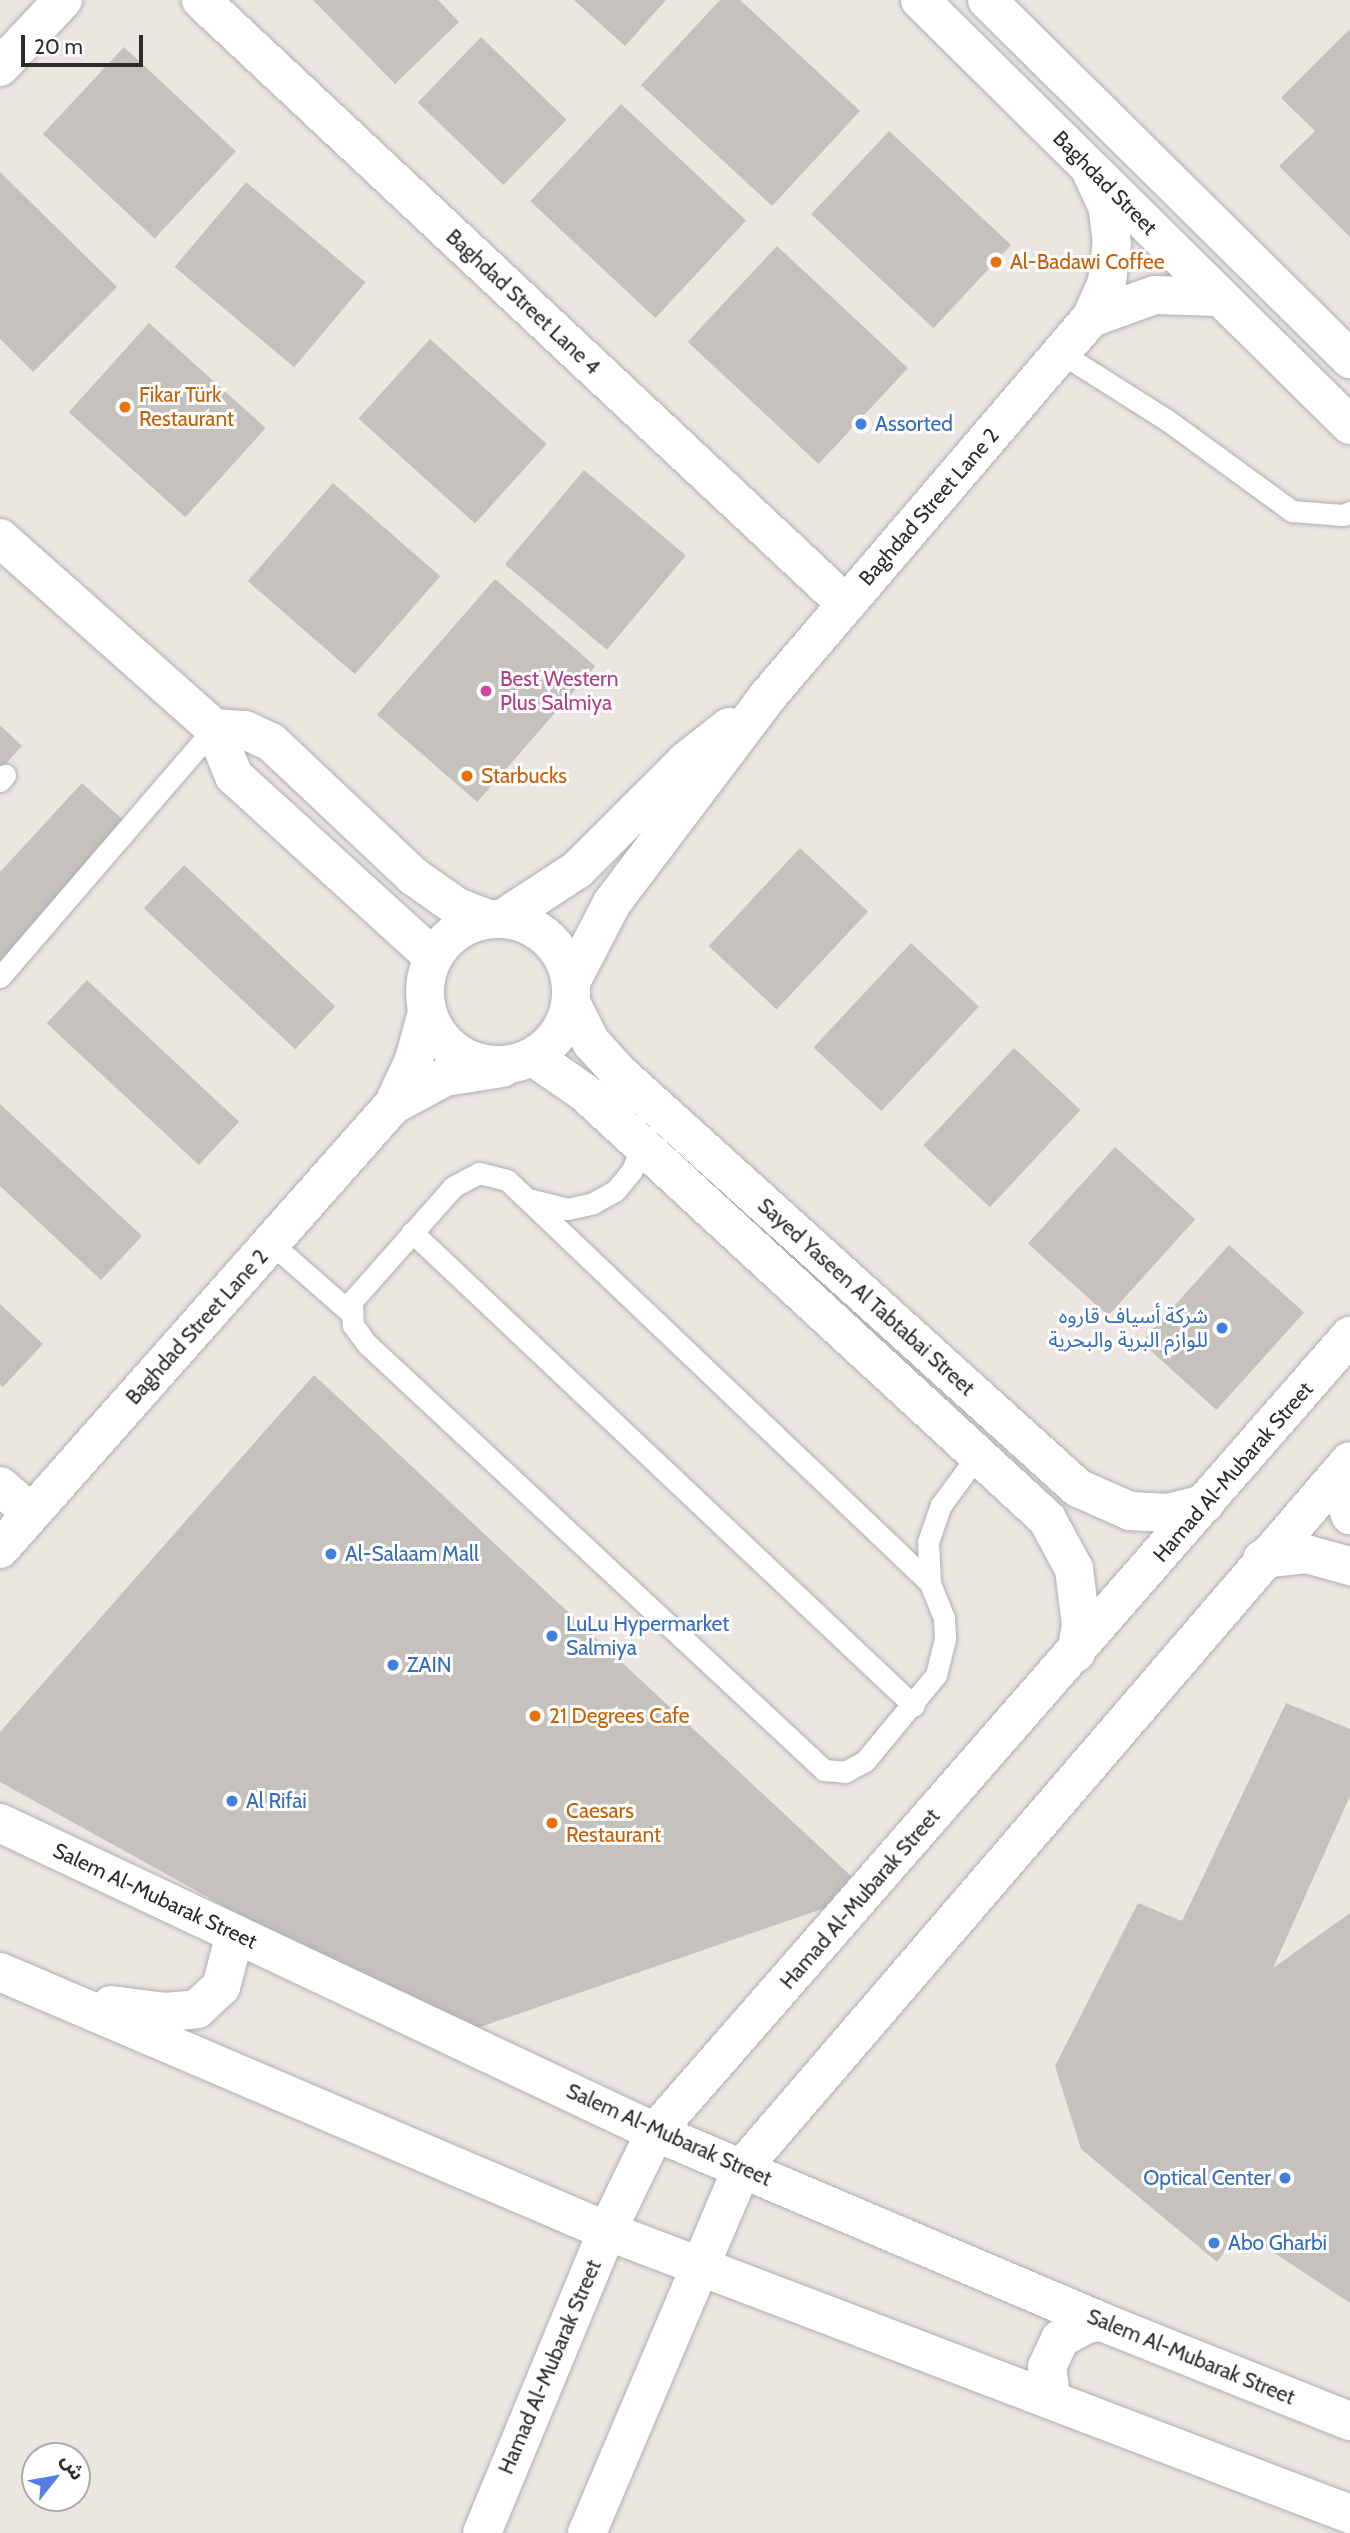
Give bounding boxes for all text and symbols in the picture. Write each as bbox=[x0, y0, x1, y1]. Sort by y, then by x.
scale bar bbox=[24, 21, 147, 65]
text: 20 m bbox=[34, 34, 83, 59]
street label: Baghdad Street bbox=[1048, 126, 1162, 240]
street label: Baghdad Street Lane 4 bbox=[441, 224, 605, 380]
place label: Al-Badawi Coffee bbox=[1010, 249, 1164, 275]
marker: Al-Badawi Coffee bbox=[988, 254, 1004, 270]
place label: Fikar Türk Restaurant bbox=[139, 382, 234, 432]
marker: Fikar Türk Restaurant bbox=[117, 399, 133, 415]
place label: Assorted bbox=[875, 411, 953, 437]
marker: Assorted bbox=[853, 416, 869, 432]
street label: Baghdad Street Lane 2 bbox=[854, 423, 1004, 591]
place label: Best Western Plus Salmiya bbox=[500, 666, 618, 716]
marker: Best Western Plus Salmiya bbox=[478, 683, 494, 699]
place label: Starbucks bbox=[481, 763, 567, 789]
marker: Starbucks bbox=[459, 768, 475, 784]
street label: Sayed Yaseen Al Tabtabai Street bbox=[753, 1193, 979, 1401]
street label: Baghdad Street Lane 2 bbox=[121, 1244, 273, 1410]
place label: شركة أسياف قاروه للوازم البرية والبحرية bbox=[1048, 1303, 1208, 1353]
marker: شركة أسياف قاروه للوازم البرية والبحرية bbox=[1214, 1320, 1230, 1336]
street label: Hamad Al-Mubarak Street bbox=[1148, 1377, 1318, 1567]
place label: Al-Salaam Mall bbox=[345, 1541, 479, 1567]
marker: Al-Salaam Mall bbox=[323, 1546, 339, 1562]
place label: LuLu Hypermarket Salmiya bbox=[566, 1611, 729, 1661]
marker: LuLu Hypermarket Salmiya bbox=[544, 1628, 560, 1644]
place label: ZAIN bbox=[407, 1652, 452, 1678]
marker: ZAIN bbox=[385, 1657, 401, 1673]
place label: 21 Degrees Cafe bbox=[549, 1703, 690, 1729]
marker: 21 Degrees Cafe bbox=[527, 1708, 543, 1724]
place label: Al Rifai bbox=[246, 1788, 307, 1814]
marker: Al Rifai bbox=[224, 1793, 240, 1809]
place label: Caesars Restaurant bbox=[566, 1798, 661, 1848]
street label: Hamad Al-Mubarak Street bbox=[775, 1804, 945, 1994]
marker: Caesars Restaurant bbox=[544, 1815, 560, 1831]
street label: Salem Al-Mubarak Street bbox=[49, 1838, 261, 1954]
street label: Salem Al-Mubarak Street bbox=[562, 2078, 776, 2192]
place label: Optical Center bbox=[1143, 2165, 1271, 2191]
marker: Optical Center bbox=[1277, 2170, 1293, 2186]
place label: Abo Gharbi bbox=[1228, 2230, 1327, 2256]
marker: Abo Gharbi bbox=[1206, 2235, 1222, 2251]
street label: Hamad Al-Mubarak Street bbox=[493, 2256, 607, 2478]
street label: Salem Al-Mubarak Street bbox=[1083, 2304, 1299, 2410]
north arrow bbox=[21, 2442, 91, 2512]
text: ش bbox=[56, 2450, 89, 2484]

